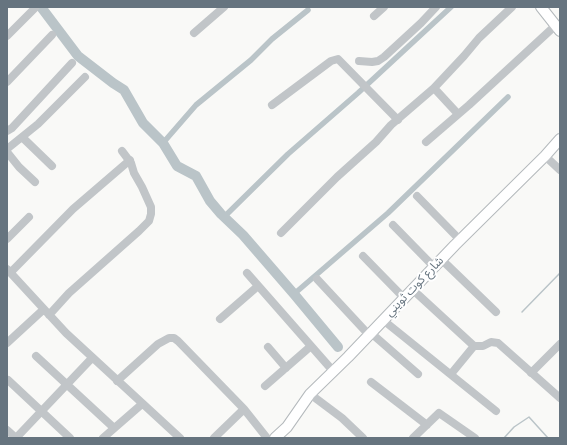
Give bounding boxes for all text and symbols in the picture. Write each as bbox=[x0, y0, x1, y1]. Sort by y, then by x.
street label: شارع كوت ثويني bbox=[383, 254, 447, 320]

